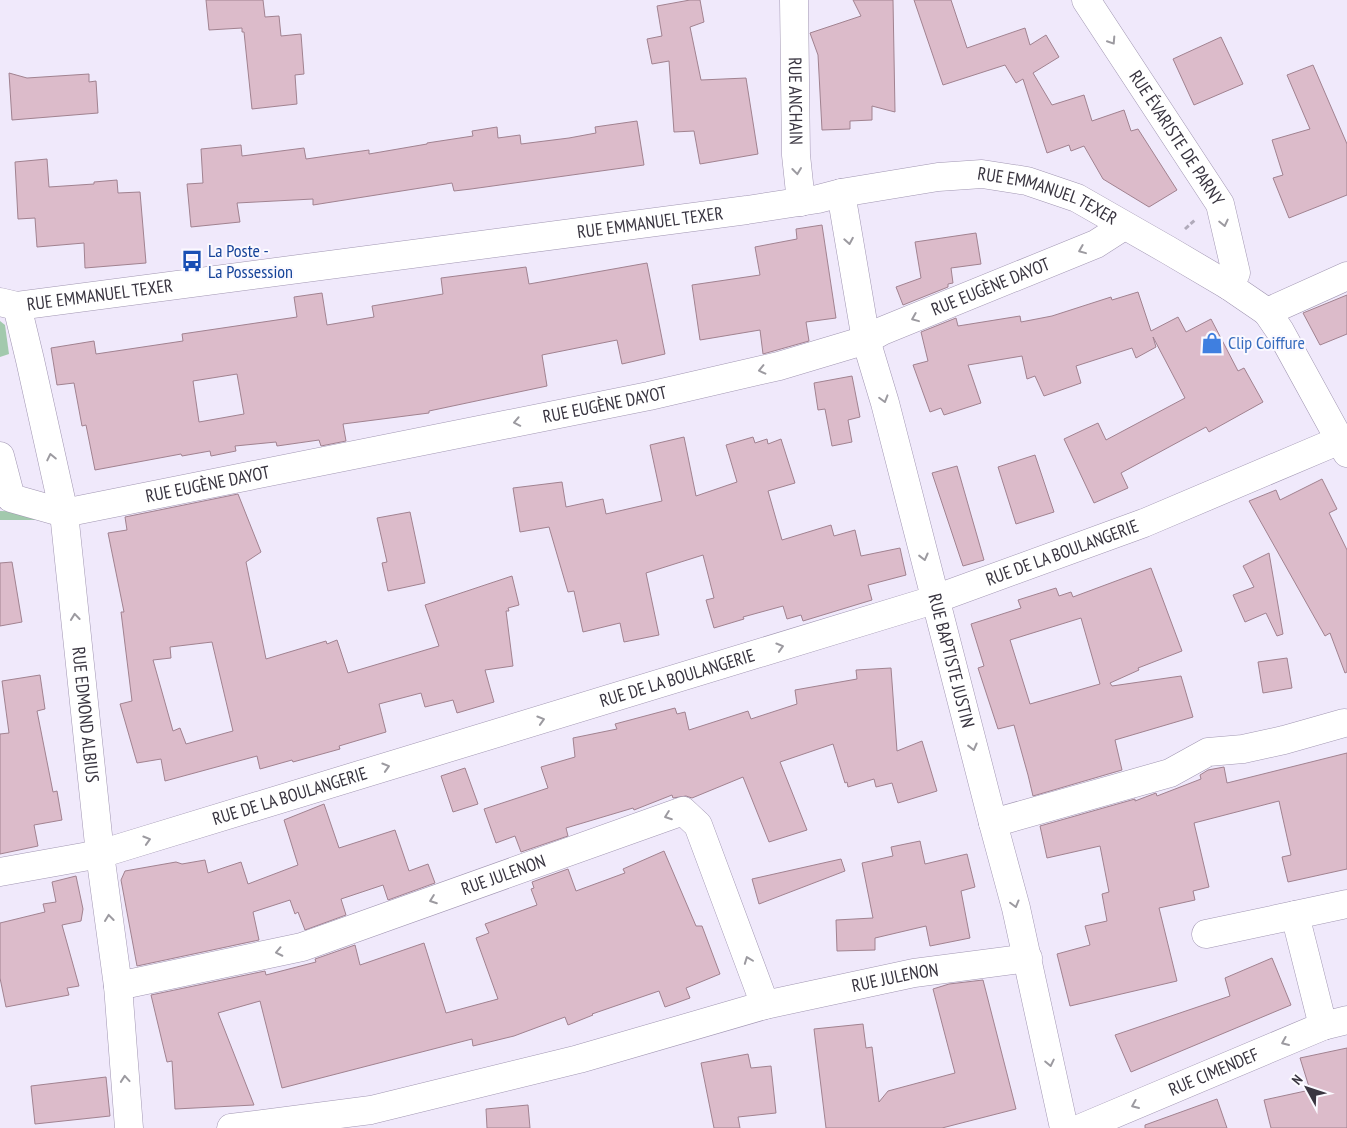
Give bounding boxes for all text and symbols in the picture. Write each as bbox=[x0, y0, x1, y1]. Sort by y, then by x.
one-way arrow bbox=[1106, 35, 1116, 44]
street label: RUE ANCHAIN bbox=[784, 57, 808, 145]
street label: RUE ÉVARISTE DE PARNY bbox=[1124, 66, 1230, 210]
street label: RUE EMMANUEL TEXER bbox=[976, 161, 1122, 230]
one-way arrow bbox=[792, 167, 802, 175]
street label: RUE EMMANUEL TEXER bbox=[576, 201, 725, 243]
one-way arrow bbox=[1218, 219, 1229, 228]
one-way arrow bbox=[843, 237, 853, 246]
place label: La Poste - La Possession bbox=[208, 239, 293, 283]
one-way arrow bbox=[1078, 243, 1087, 254]
bus stop icon: La Poste - La Possession bbox=[179, 248, 205, 274]
street label: RUE EUGÈNE DAYOT bbox=[928, 252, 1053, 321]
street label: RUE EMMANUEL TEXER bbox=[25, 274, 174, 316]
one-way arrow bbox=[911, 311, 920, 322]
shop icon: Clip Coiffure bbox=[1199, 330, 1225, 356]
place label: Clip Coiffure bbox=[1228, 331, 1305, 354]
one-way arrow bbox=[757, 364, 766, 375]
street label: RUE EUGÈNE DAYOT bbox=[541, 380, 669, 428]
one-way arrow bbox=[879, 395, 889, 403]
one-way arrow bbox=[513, 416, 522, 427]
one-way arrow bbox=[47, 452, 57, 461]
street label: RUE EUGÈNE DAYOT bbox=[144, 460, 272, 507]
street label: RUE DE LA BOULANGERIE bbox=[983, 514, 1141, 591]
one-way arrow bbox=[918, 552, 929, 561]
street label: RUE BAPTISTE JUSTIN bbox=[923, 591, 980, 730]
one-way arrow bbox=[70, 613, 81, 621]
one-way arrow bbox=[776, 642, 784, 652]
street label: RUE DE LA BOULANGERIE bbox=[597, 643, 757, 712]
street label: RUE EDMOND ALBIUS bbox=[67, 646, 104, 784]
one-way arrow bbox=[537, 715, 545, 725]
one-way arrow bbox=[967, 743, 978, 752]
street label: RUE DE LA BOULANGERIE bbox=[209, 761, 370, 830]
one-way arrow bbox=[381, 763, 389, 773]
one-way arrow bbox=[665, 810, 673, 820]
one-way arrow bbox=[142, 835, 150, 845]
street label: RUE JULENON bbox=[458, 849, 549, 900]
one-way arrow bbox=[429, 894, 438, 904]
one-way arrow bbox=[1009, 900, 1020, 909]
one-way arrow bbox=[104, 913, 115, 921]
one-way arrow bbox=[275, 946, 284, 957]
one-way arrow bbox=[744, 956, 754, 965]
street label: RUE JULENON bbox=[850, 958, 940, 997]
one-way arrow bbox=[1281, 1036, 1290, 1047]
street label: RUE CIMENDEF bbox=[1165, 1042, 1262, 1101]
one-way arrow bbox=[1044, 1058, 1055, 1067]
north arrow bbox=[1282, 1063, 1332, 1113]
text: N bbox=[1288, 1071, 1306, 1088]
one-way arrow bbox=[120, 1075, 131, 1083]
one-way arrow bbox=[1131, 1099, 1140, 1110]

